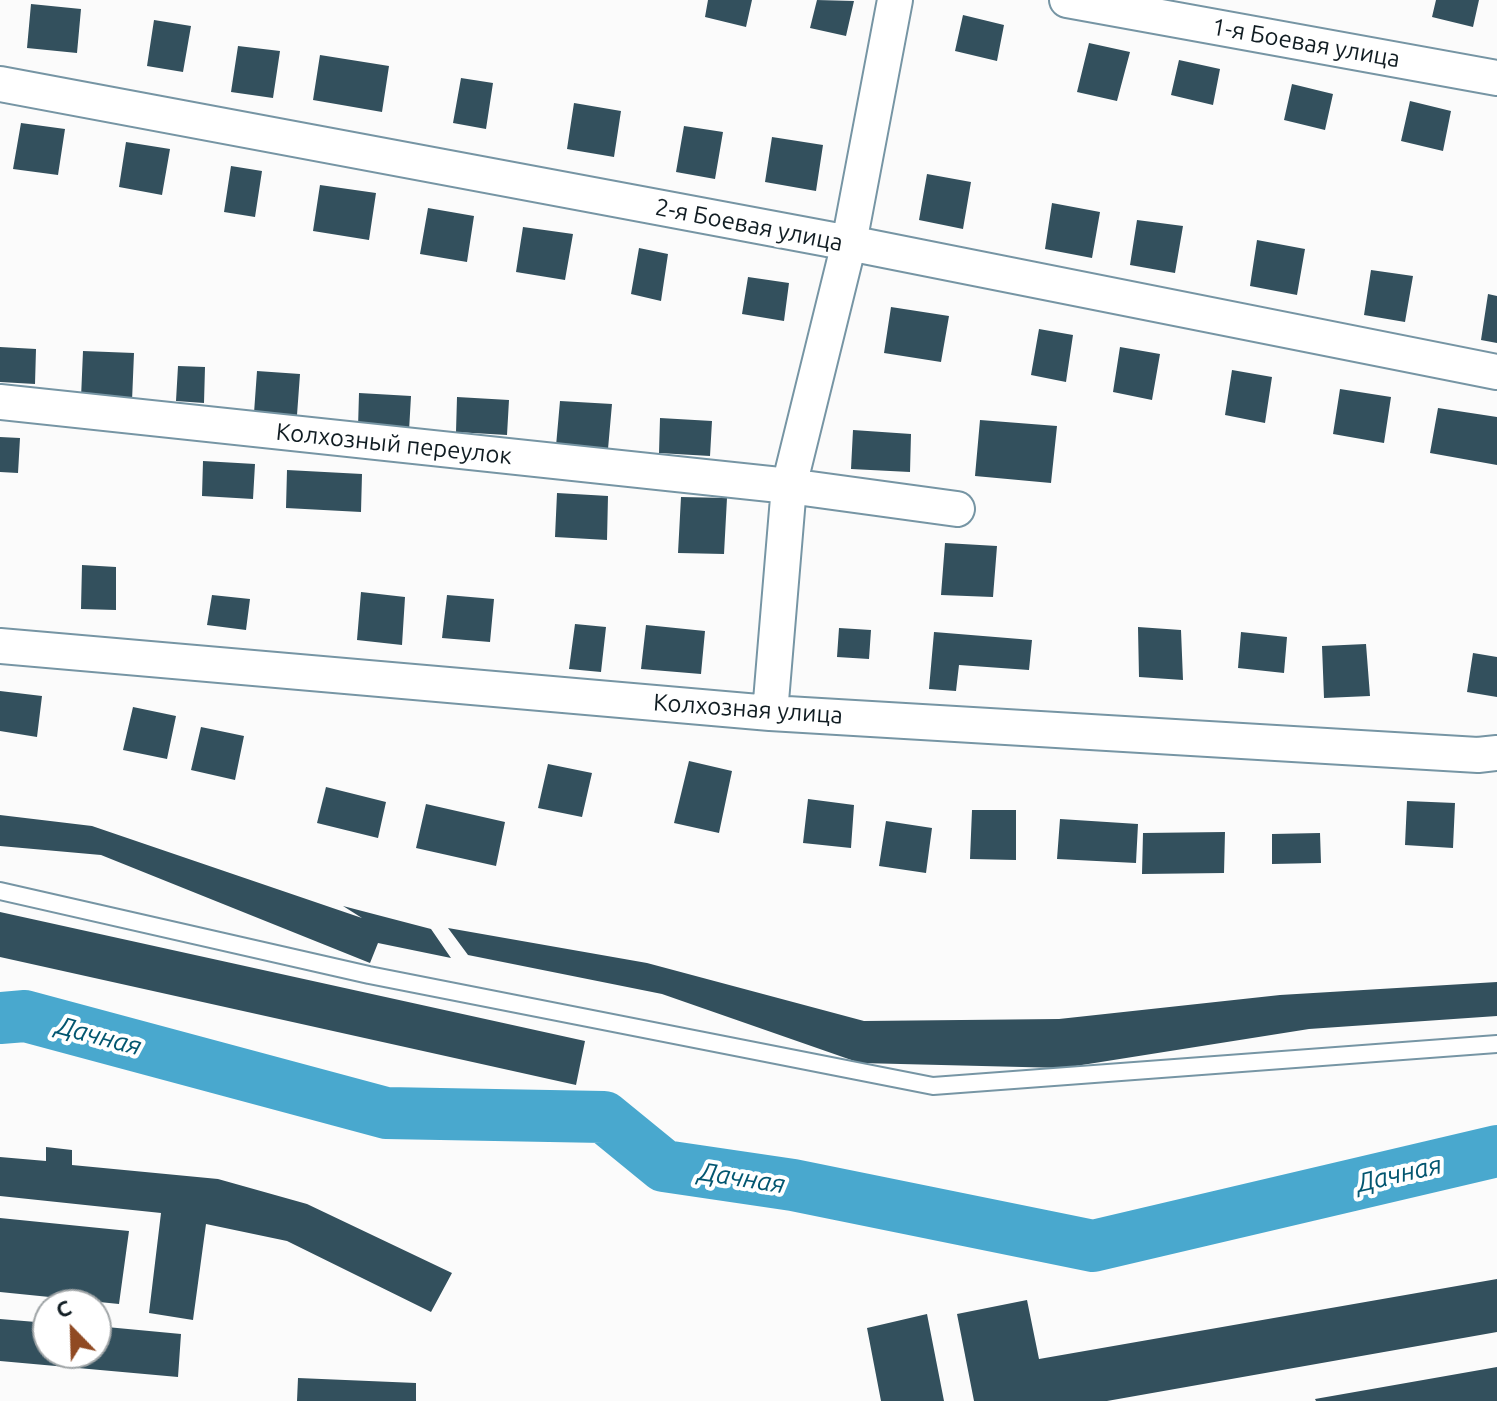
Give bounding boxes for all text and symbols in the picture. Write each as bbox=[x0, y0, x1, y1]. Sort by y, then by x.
street label: 1-я Боевая улица bbox=[1210, 12, 1402, 74]
street label: 2-я Боевая улица bbox=[653, 193, 845, 257]
street label: Колхозный переулок bbox=[275, 417, 513, 471]
street label: Колхозная улица bbox=[652, 688, 844, 730]
water label: Дачная bbox=[53, 1010, 145, 1062]
water label: Дачная bbox=[1353, 1149, 1445, 1199]
water label: Дачная bbox=[697, 1156, 787, 1200]
north arrow bbox=[32, 1289, 112, 1369]
text: С bbox=[52, 1294, 75, 1323]

